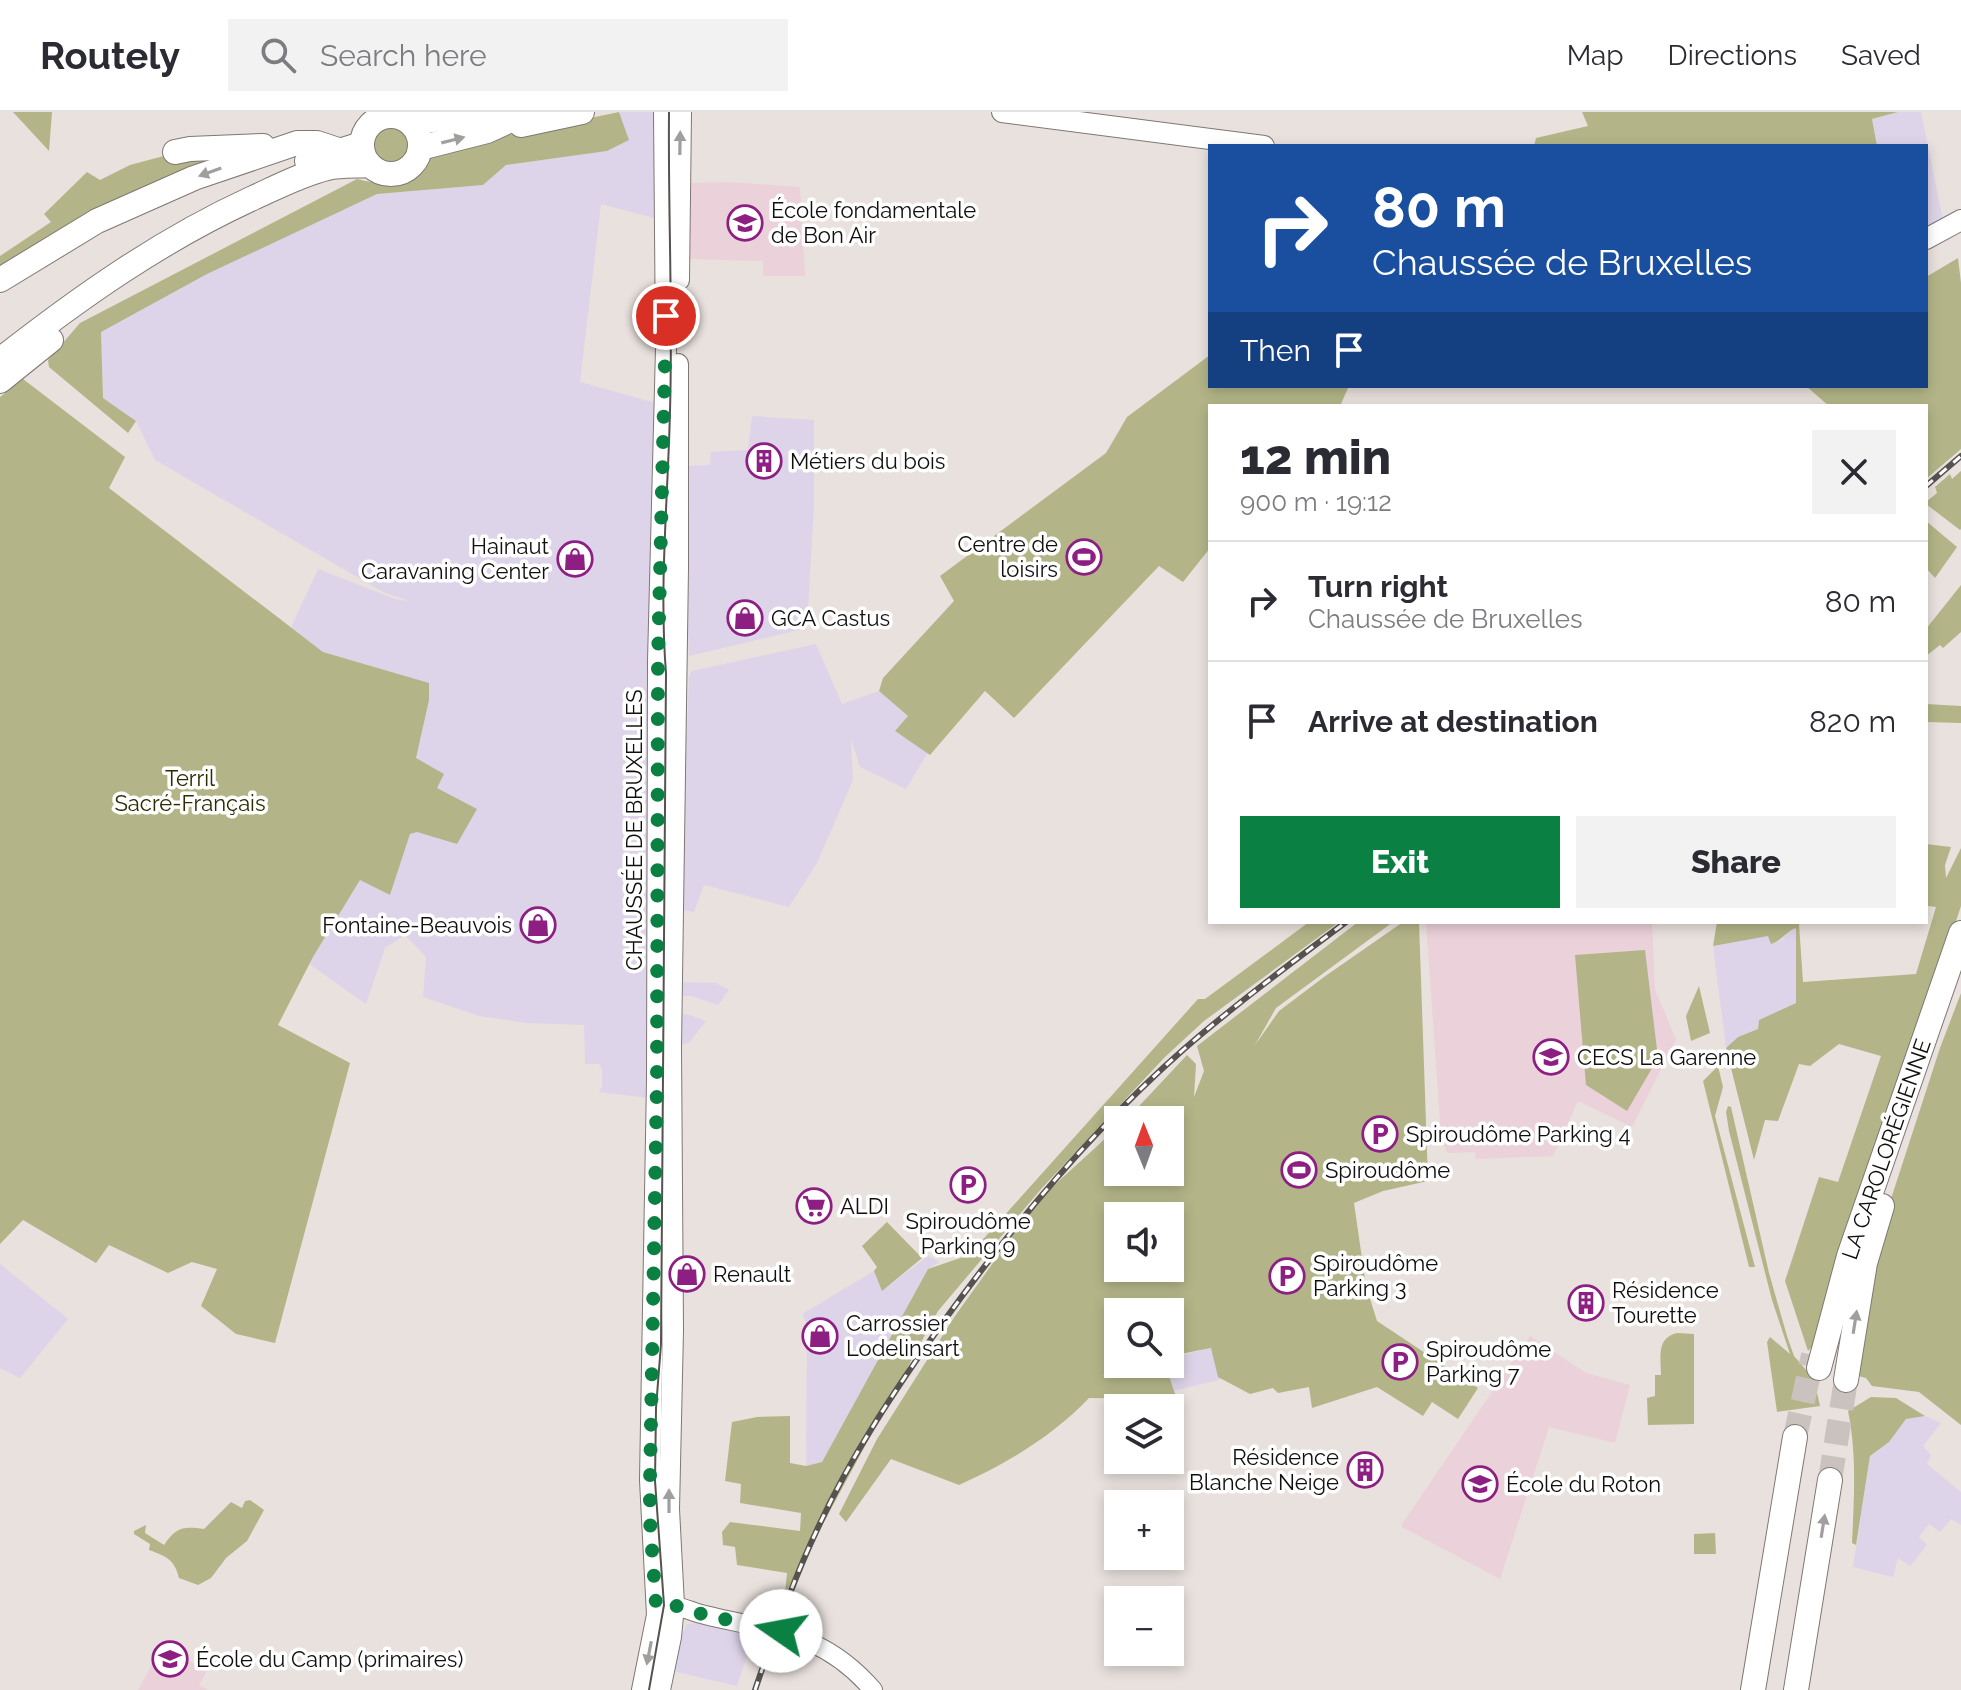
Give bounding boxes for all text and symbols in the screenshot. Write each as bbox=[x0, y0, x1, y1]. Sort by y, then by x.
search box bbox=[228, 19, 788, 91]
text: Routely bbox=[40, 33, 180, 78]
icon: search bbox=[256, 33, 300, 77]
text: Search here bbox=[320, 38, 487, 73]
text: Map bbox=[1567, 39, 1624, 72]
text: Directions bbox=[1668, 39, 1797, 72]
text: Saved bbox=[1841, 39, 1921, 72]
one-way arrow bbox=[674, 130, 687, 155]
one-way arrow bbox=[441, 133, 466, 146]
one-way arrow bbox=[198, 167, 222, 179]
text: 80 m bbox=[1372, 174, 1506, 240]
icon: right bbox=[1240, 176, 1344, 280]
place label: École fondamentale de Bon Air bbox=[771, 197, 976, 248]
school or university icon: École fondamentale de Bon Air bbox=[726, 204, 764, 242]
text: Chaussée de Bruxelles bbox=[1372, 241, 1752, 283]
pin bbox=[632, 282, 700, 350]
icon: arrive bbox=[644, 294, 688, 338]
icon: arrive bbox=[1327, 328, 1371, 372]
text: Then bbox=[1240, 333, 1311, 368]
text: 12 min bbox=[1240, 429, 1391, 485]
button: close bbox=[1812, 430, 1896, 514]
building icon: Métiers du bois bbox=[745, 442, 783, 480]
place label: Métiers du bois bbox=[790, 448, 945, 474]
text: 900 m · 19:12 bbox=[1240, 487, 1392, 517]
place label: Centre de loisirs bbox=[957, 531, 1058, 582]
place label: Hainaut Caravaning Center bbox=[361, 533, 550, 584]
sports icon: Centre de loisirs bbox=[1065, 538, 1103, 576]
shop icon: Hainaut Caravaning Center bbox=[556, 540, 594, 578]
text: Turn right bbox=[1308, 569, 1448, 604]
icon: right bbox=[1240, 579, 1284, 623]
text: 80 m bbox=[1825, 584, 1896, 619]
shop icon: GCA Castus bbox=[726, 599, 764, 637]
text: Chaussée de Bruxelles bbox=[1308, 604, 1583, 634]
place label: GCA Castus bbox=[771, 605, 890, 631]
street label: CHAUSSÉE DE BRUXELLES bbox=[621, 689, 647, 971]
icon: arrive bbox=[1240, 699, 1284, 743]
text: Arrive at destination bbox=[1308, 704, 1598, 739]
text: 820 m bbox=[1809, 704, 1896, 739]
park label: Terril Sacré-Français bbox=[114, 765, 266, 816]
button: Exit bbox=[1240, 816, 1560, 908]
button: Share bbox=[1576, 816, 1896, 908]
shop icon: Fontaine-Beauvois bbox=[519, 906, 557, 944]
place label: Fontaine-Beauvois bbox=[322, 912, 512, 938]
street label: LA CAROLORÉGIENNE bbox=[1836, 1035, 1936, 1263]
school or university icon: CECS La Garenne bbox=[1532, 1038, 1570, 1076]
place label: CECS La Garenne bbox=[1577, 1044, 1756, 1070]
north arrow bbox=[1104, 1106, 1184, 1186]
map controls bbox=[1104, 1106, 1184, 1666]
parking icon: Spiroudôme Parking 4 bbox=[1361, 1115, 1399, 1153]
place label: Spiroudôme Parking 4 bbox=[1406, 1121, 1631, 1147]
sports icon: Spiroudôme bbox=[1280, 1151, 1318, 1189]
place label: Spiroudôme bbox=[1325, 1157, 1450, 1183]
parking icon: Spiroudôme Parking 9 bbox=[949, 1166, 987, 1204]
supermarket icon: ALDI bbox=[795, 1187, 833, 1225]
place label: ALDI bbox=[840, 1193, 889, 1219]
button: sound bbox=[1104, 1202, 1184, 1282]
place label: Spiroudôme Parking 9 bbox=[905, 1208, 1031, 1259]
place label: Spiroudôme Parking 3 bbox=[1313, 1250, 1438, 1301]
shop icon: Renault bbox=[668, 1255, 706, 1293]
parking icon: Spiroudôme Parking 3 bbox=[1268, 1257, 1306, 1295]
place label: Renault bbox=[713, 1261, 792, 1287]
place label: Résidence Tourette bbox=[1612, 1277, 1719, 1328]
building icon: Résidence Tourette bbox=[1567, 1284, 1605, 1322]
button: search bbox=[1104, 1298, 1184, 1378]
one-way arrow bbox=[1850, 1309, 1862, 1334]
place label: Carrossier Lodelinsart bbox=[846, 1310, 960, 1361]
shop icon: Carrossier Lodelinsart bbox=[801, 1317, 839, 1355]
place label: Spiroudôme Parking 7 bbox=[1426, 1336, 1551, 1387]
parking icon: Spiroudôme Parking 7 bbox=[1381, 1343, 1419, 1381]
button: layers bbox=[1104, 1394, 1184, 1474]
place label: Résidence Blanche Neige bbox=[1189, 1444, 1339, 1495]
building icon: Résidence Blanche Neige bbox=[1346, 1451, 1384, 1489]
school or university icon: École du Roton bbox=[1461, 1465, 1499, 1503]
place label: École du Roton bbox=[1506, 1471, 1661, 1497]
one-way arrow bbox=[663, 1488, 675, 1513]
button: + bbox=[1104, 1490, 1184, 1570]
one-way arrow bbox=[1817, 1513, 1830, 1538]
button: − bbox=[1104, 1586, 1184, 1666]
position arrow bbox=[739, 1589, 823, 1673]
school or university icon: École du Camp (primaires) bbox=[151, 1640, 189, 1678]
one-way arrow bbox=[643, 1640, 655, 1665]
place label: École du Camp (primaires) bbox=[196, 1646, 463, 1672]

